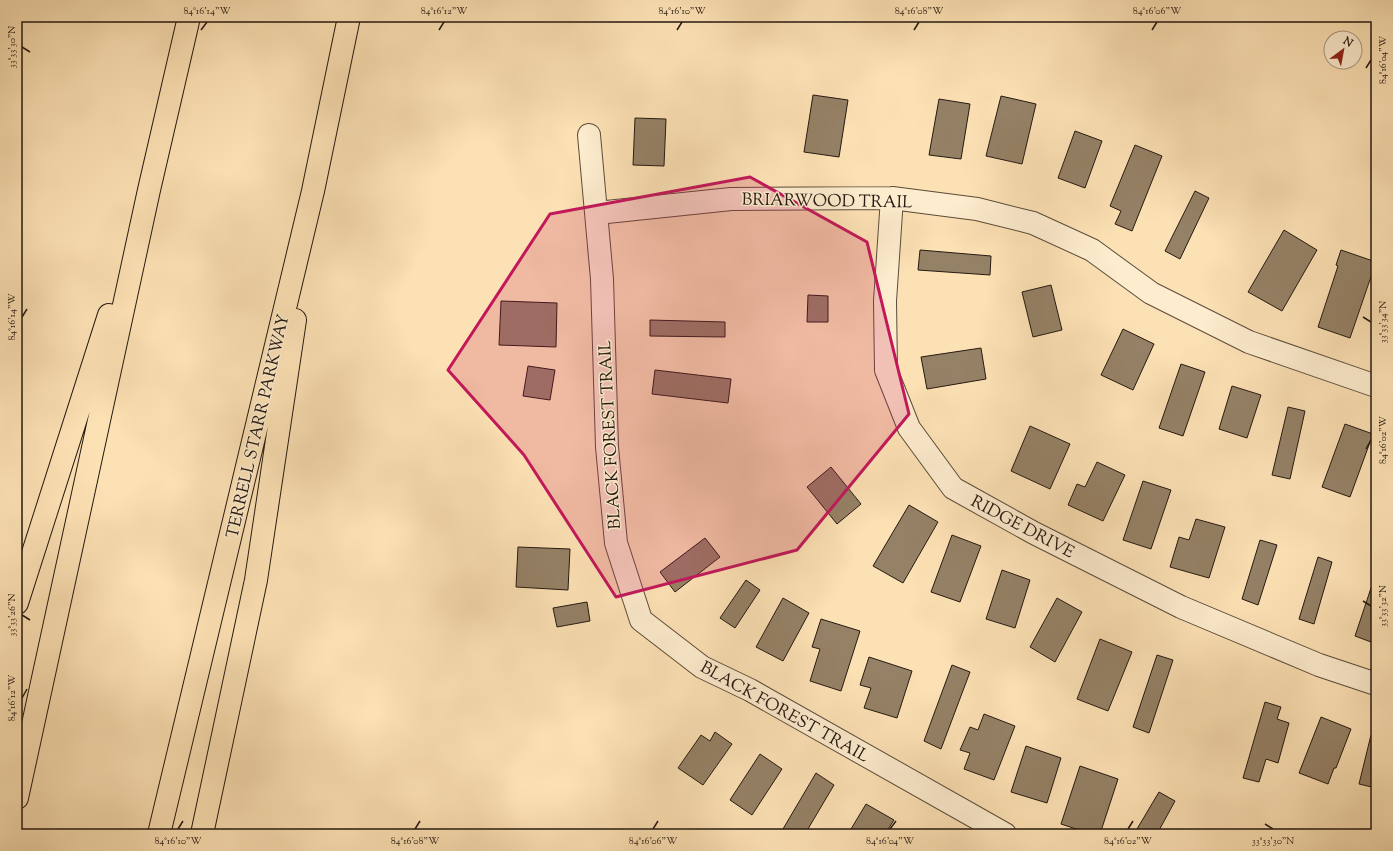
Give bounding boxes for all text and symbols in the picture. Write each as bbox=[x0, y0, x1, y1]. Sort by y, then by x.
text: 84°16'14"W bbox=[183, 4, 231, 19]
text: 84°16'12"W bbox=[421, 4, 467, 19]
text: 84°16'10"W bbox=[658, 4, 706, 19]
text: 84°16'08"W bbox=[895, 4, 943, 19]
text: 84°16'06"W bbox=[1133, 4, 1181, 19]
text: 33°33'30"N bbox=[5, 26, 20, 68]
north arrow bbox=[1323, 30, 1363, 70]
text: N bbox=[1339, 33, 1356, 52]
text: 84°16'04"W bbox=[1376, 36, 1391, 84]
street label: BRIARWOOD TRAIL bbox=[741, 189, 913, 215]
text: 84°16'14"W bbox=[5, 293, 20, 341]
text: 33°33'34"N bbox=[1376, 301, 1391, 343]
street label: TERRELL STARR PARKWAY bbox=[221, 312, 296, 541]
street label: BLACK FOREST TRAIL bbox=[594, 340, 628, 530]
text: 84°16'02"W bbox=[1376, 416, 1391, 464]
street label: RIDGE DRIVE bbox=[966, 490, 1078, 565]
text: 33°33'32"N bbox=[1376, 585, 1391, 627]
text: 33°33'26"N bbox=[5, 593, 20, 637]
street label: BLACK FOREST TRAIL bbox=[695, 656, 873, 769]
text: 84°16'12"W bbox=[5, 675, 20, 721]
text: 84°16'10"W bbox=[154, 834, 202, 849]
text: 84°16'08"W bbox=[391, 834, 439, 849]
text: 84°16'06"W bbox=[629, 834, 677, 849]
text: 84°16'04"W bbox=[866, 834, 914, 849]
text: 84°16'02"W bbox=[1104, 834, 1152, 849]
text: 33°33'30"N bbox=[1252, 834, 1294, 849]

